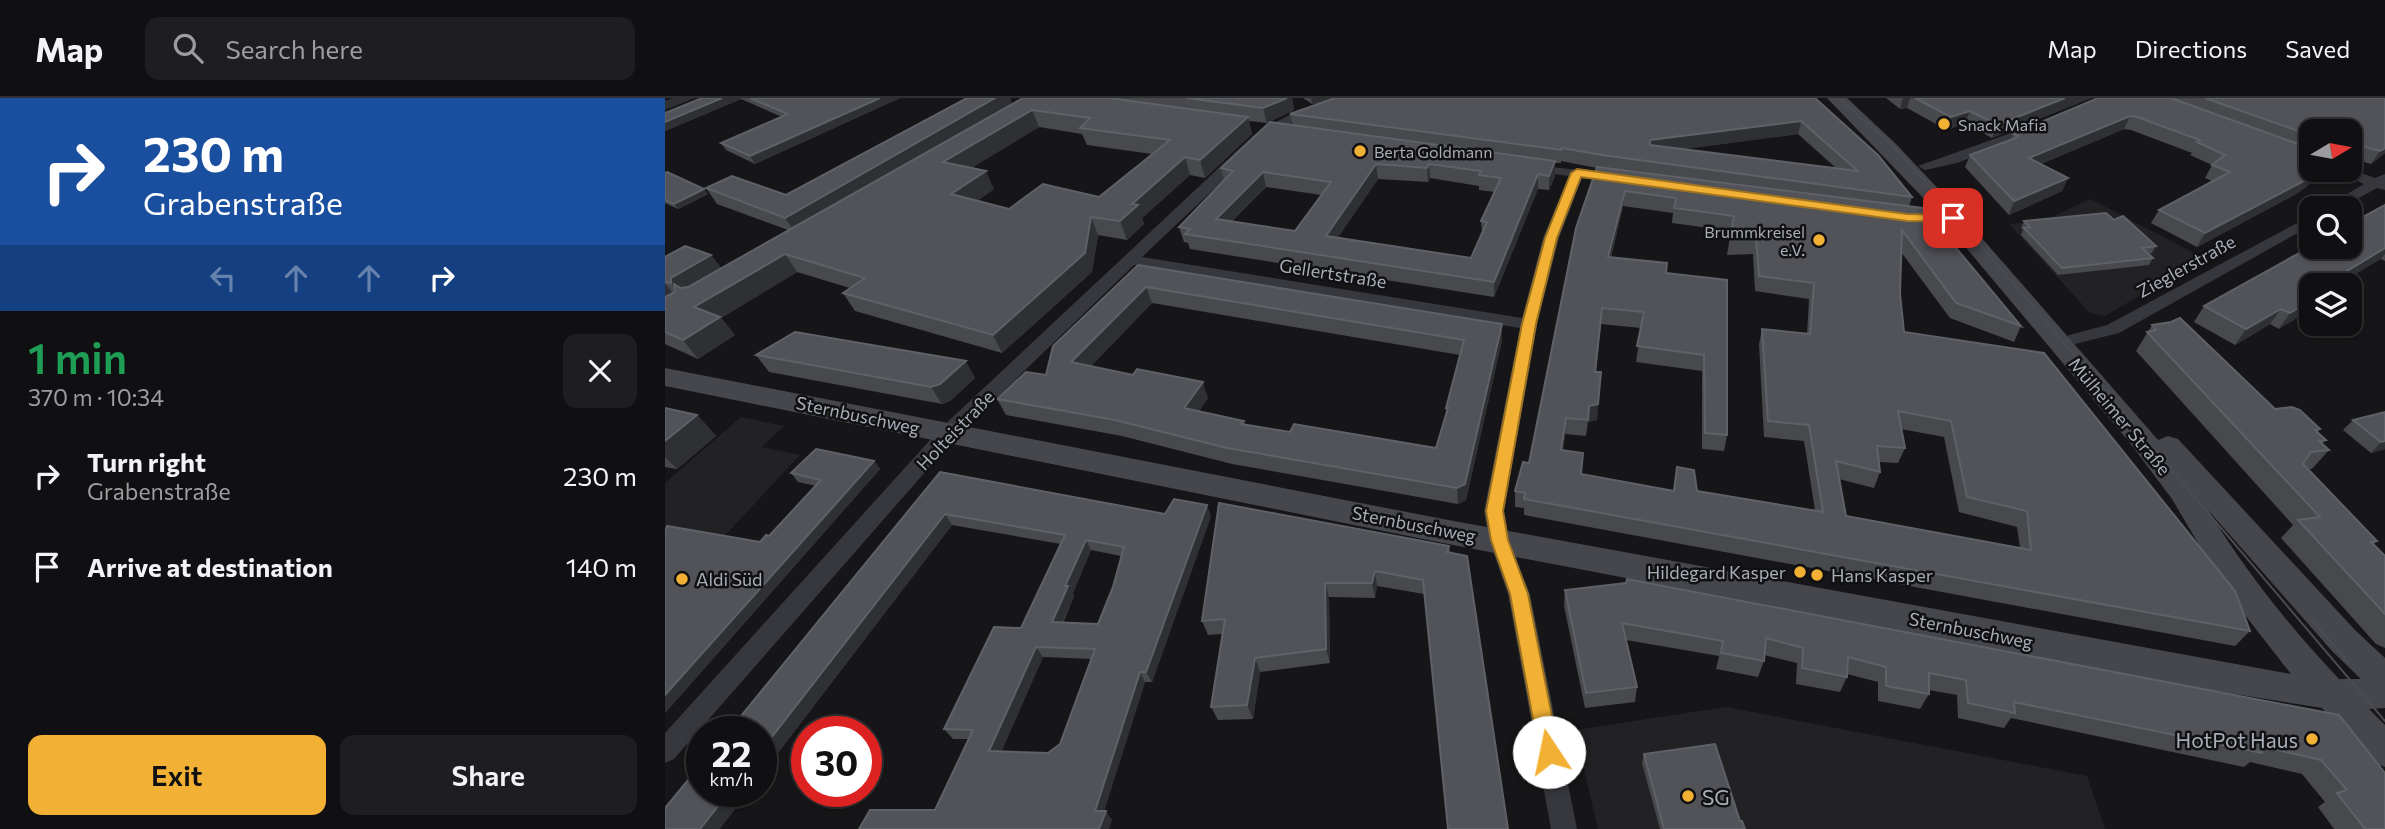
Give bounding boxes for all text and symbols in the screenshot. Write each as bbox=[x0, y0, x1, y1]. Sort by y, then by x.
search box bbox=[145, 17, 635, 80]
text: Map bbox=[35, 28, 103, 69]
icon: search bbox=[169, 29, 207, 67]
text: Search here bbox=[225, 33, 363, 64]
text: Map bbox=[2047, 34, 2097, 63]
text: Directions bbox=[2135, 34, 2247, 63]
text: Saved bbox=[2285, 34, 2350, 63]
place label: Snack Mafia bbox=[1958, 115, 2047, 134]
marker: Snack Mafia bbox=[1936, 116, 1952, 132]
north arrow bbox=[2299, 119, 2363, 182]
map controls bbox=[2299, 119, 2362, 336]
text: 230 m bbox=[143, 122, 284, 182]
icon: right bbox=[28, 126, 119, 217]
place label: Berta Goldmann bbox=[1374, 142, 1492, 161]
marker: Berta Goldmann bbox=[1352, 143, 1368, 159]
text: Grabenstraße bbox=[143, 182, 343, 222]
pin bbox=[1923, 188, 1983, 248]
button: search bbox=[2299, 196, 2362, 259]
icon: arrive bbox=[1934, 199, 1972, 237]
place label: Brummkreisel e.V. bbox=[1704, 222, 1805, 259]
street label: Zieglerstraße bbox=[2133, 230, 2239, 302]
marker: Brummkreisel e.V. bbox=[1811, 232, 1827, 248]
street label: Gellertstraße bbox=[1278, 254, 1388, 292]
icon: left bbox=[204, 259, 242, 297]
icon: ahead bbox=[277, 259, 315, 297]
icon: ahead bbox=[350, 259, 388, 297]
icon: right bbox=[423, 259, 461, 297]
button: layers bbox=[2299, 273, 2362, 336]
text: 1 min bbox=[28, 331, 127, 383]
button: close bbox=[563, 334, 637, 408]
street label: Mülheimer Straße bbox=[2064, 353, 2176, 479]
text: 370 m · 10:34 bbox=[28, 383, 164, 411]
street label: Holteistraße bbox=[911, 385, 999, 475]
street label: Sternbuschweg bbox=[794, 391, 922, 439]
text: Turn right bbox=[87, 446, 206, 477]
icon: right bbox=[28, 457, 66, 495]
text: 230 m bbox=[563, 460, 637, 491]
text: Grabenstraße bbox=[87, 477, 231, 505]
street label: Sternbuschweg bbox=[1350, 501, 1478, 547]
icon: arrive bbox=[28, 548, 66, 586]
text: Arrive at destination bbox=[87, 551, 333, 582]
text: 140 m bbox=[566, 551, 637, 582]
place label: Hildegard Kasper bbox=[1647, 561, 1786, 583]
marker: Hildegard Kasper bbox=[1792, 564, 1808, 580]
place label: Hans Kasper bbox=[1831, 564, 1933, 586]
marker: Hans Kasper bbox=[1809, 567, 1825, 583]
place label: Aldi Süd bbox=[696, 568, 762, 590]
marker: Aldi Süd bbox=[674, 571, 690, 587]
street label: Sternbuschweg bbox=[1907, 607, 2035, 653]
position arrow bbox=[1512, 715, 1586, 789]
speed limit sign: 30 bbox=[791, 716, 882, 807]
place label: HotPot Haus bbox=[2175, 727, 2298, 752]
text: 22 bbox=[712, 731, 751, 774]
marker: HotPot Haus bbox=[2304, 731, 2320, 747]
button: Exit bbox=[28, 735, 326, 815]
button: Share bbox=[340, 735, 637, 815]
text: km/h bbox=[710, 768, 753, 790]
place label: SG bbox=[1702, 784, 1730, 809]
marker: SG bbox=[1680, 788, 1696, 804]

